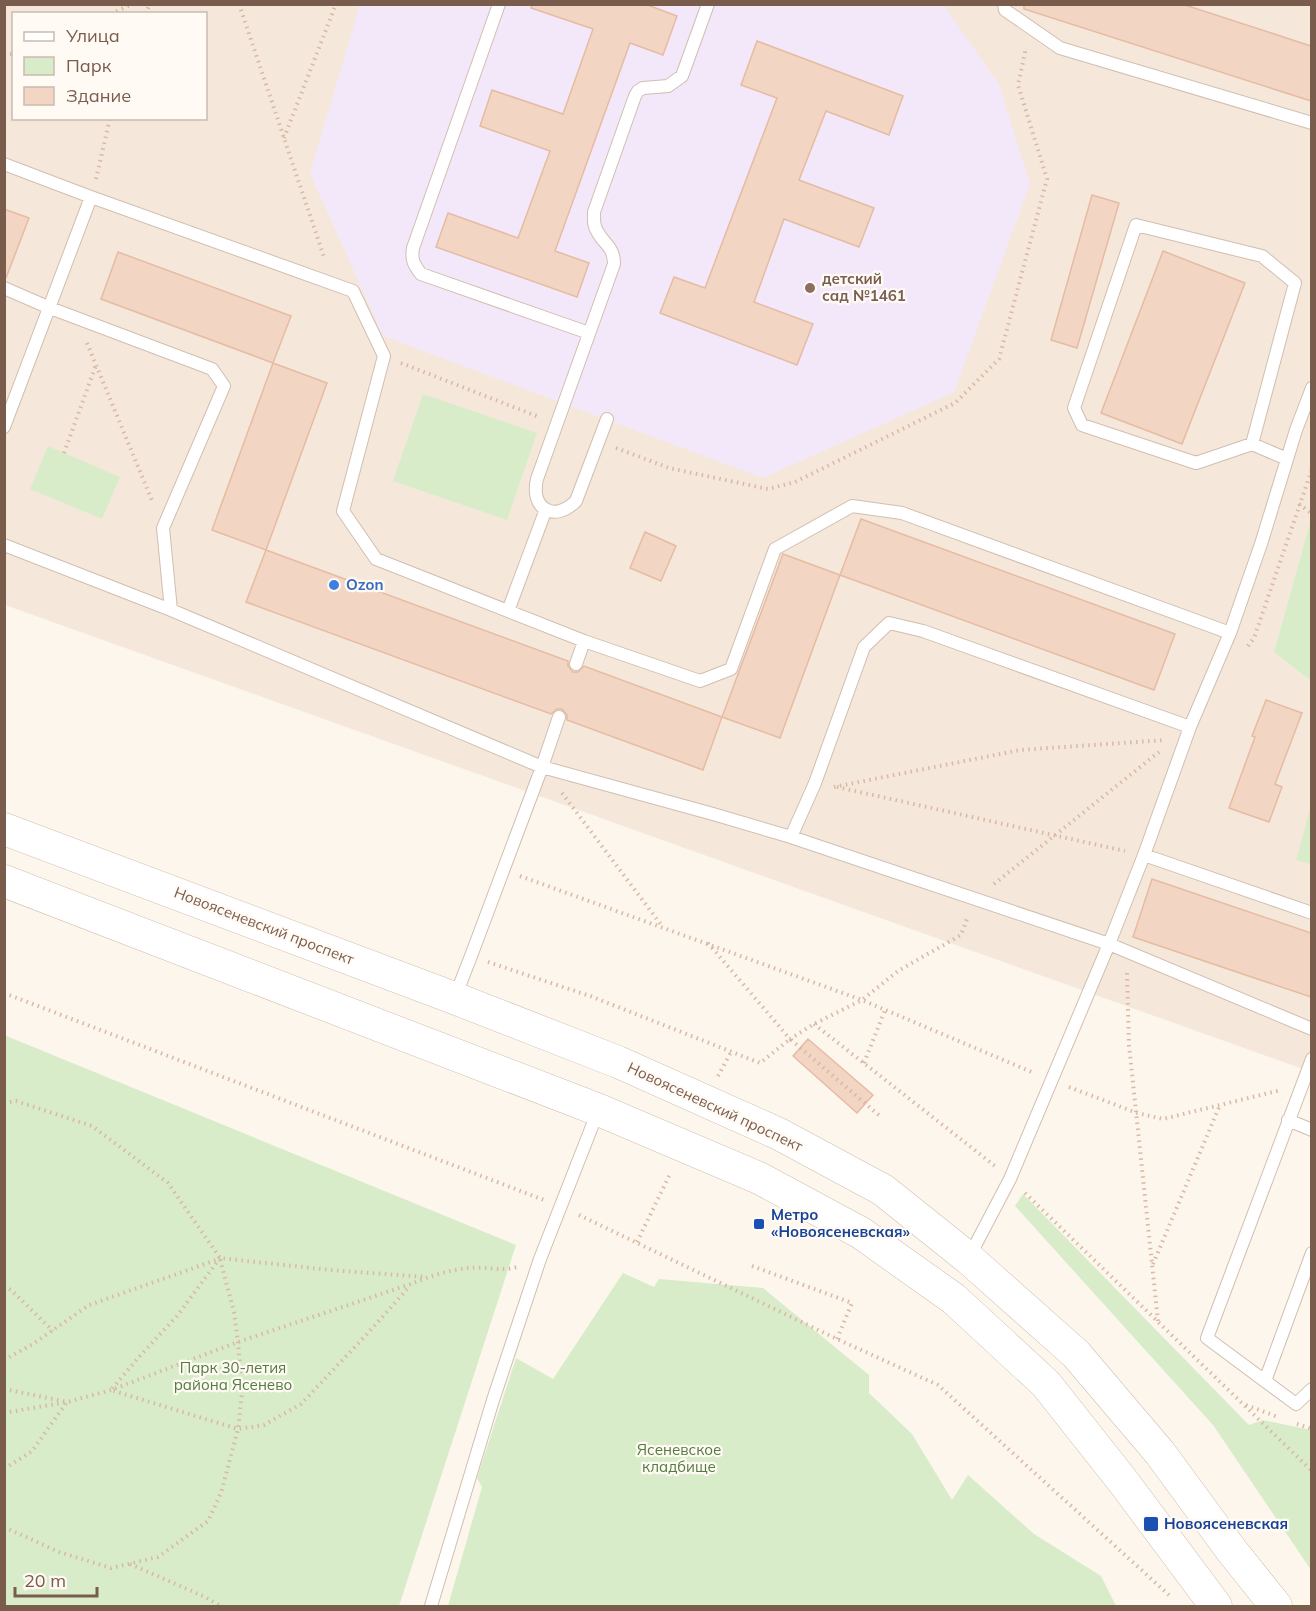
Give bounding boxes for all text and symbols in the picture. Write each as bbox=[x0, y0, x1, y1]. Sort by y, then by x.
legend bbox=[12, 12, 207, 120]
text: Улица bbox=[65, 24, 120, 47]
text: Парк bbox=[66, 54, 112, 77]
text: Здание bbox=[66, 84, 131, 107]
place label: детский сад №1461 bbox=[822, 269, 906, 305]
marker: детский сад №1461 bbox=[803, 281, 817, 295]
place label: Ozon bbox=[346, 575, 383, 594]
marker: Ozon bbox=[327, 578, 341, 592]
street label: Новоясеневский проспект bbox=[172, 882, 357, 969]
street label: Новоясеневский проспект bbox=[625, 1058, 806, 1156]
place label: Метро «Новоясеневская» bbox=[771, 1205, 910, 1241]
marker: Метро «Новоясеневская» bbox=[752, 1217, 766, 1231]
park label: Парк 30-летия района Ясенево bbox=[174, 1358, 292, 1394]
park label: Ясеневское кладбище bbox=[637, 1440, 721, 1476]
place label: Новоясеневская bbox=[1164, 1514, 1288, 1533]
marker: Новоясеневская bbox=[1142, 1515, 1160, 1533]
scale bar bbox=[15, 1560, 98, 1598]
text: 20 m bbox=[24, 1569, 66, 1592]

